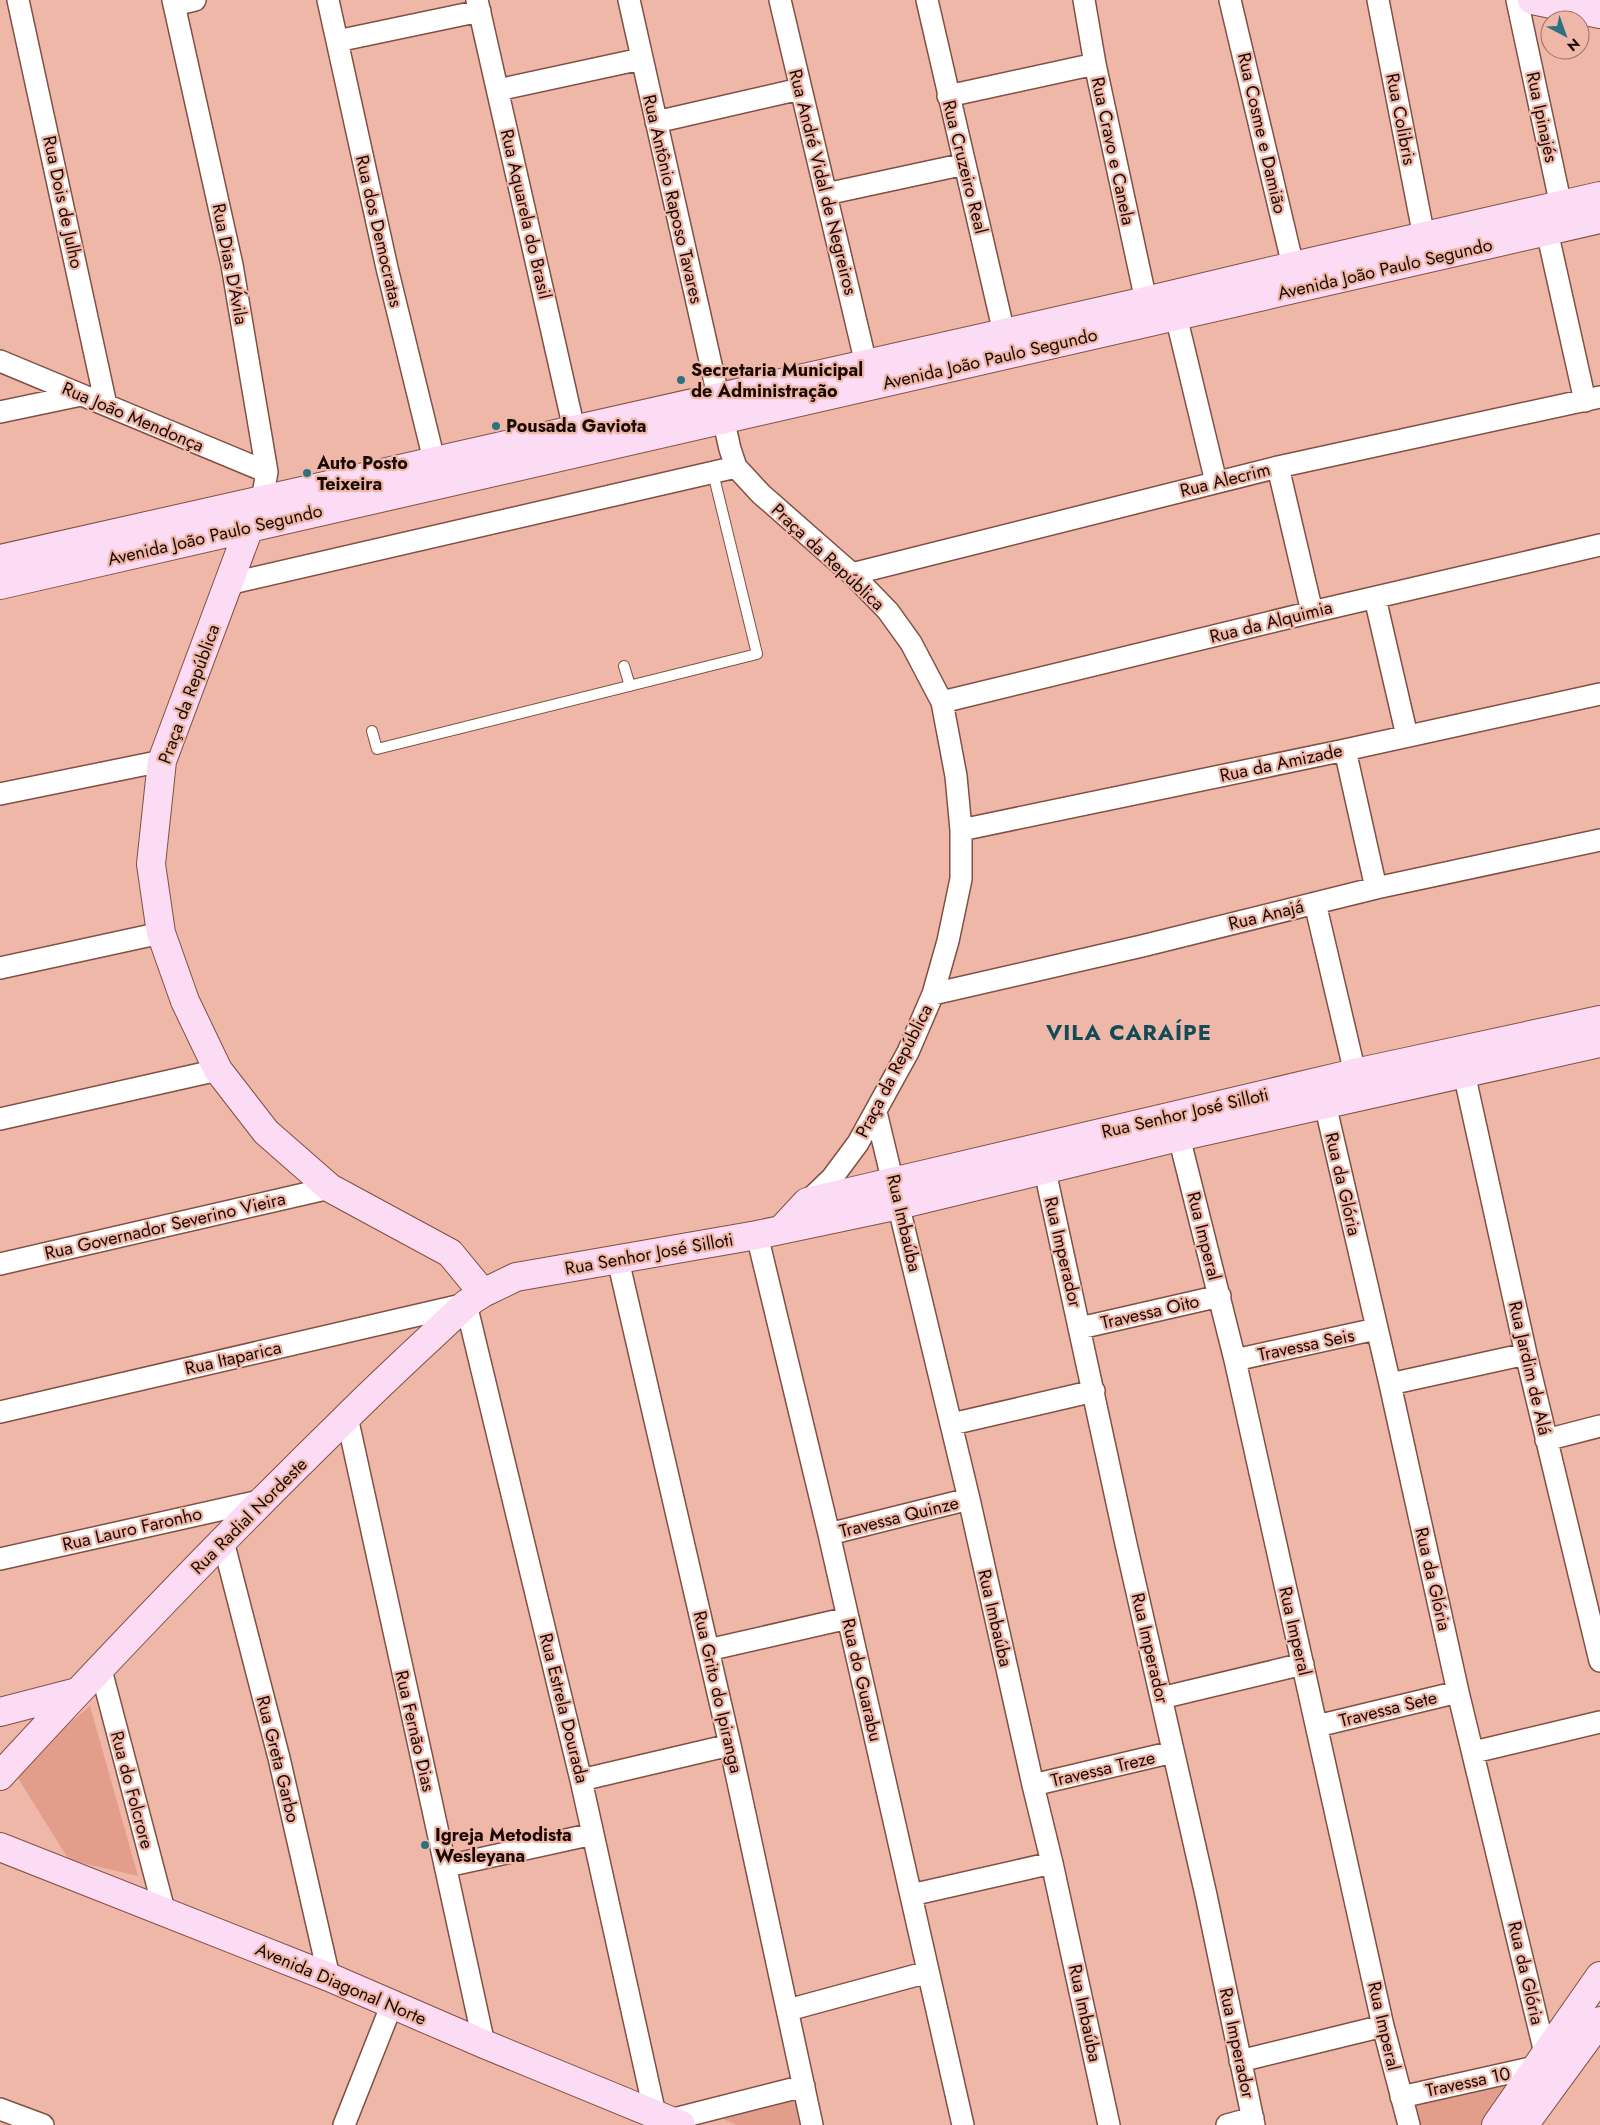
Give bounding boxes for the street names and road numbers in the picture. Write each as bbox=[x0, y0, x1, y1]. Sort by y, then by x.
street label: Rua Cosme e Damião bbox=[1231, 50, 1293, 216]
street label: Rua André Vidal de Negreiros bbox=[782, 66, 864, 298]
street label: Rua Ipinajés bbox=[1520, 69, 1564, 165]
street label: Rua Colibris bbox=[1379, 71, 1423, 167]
street label: Rua Cravo e Canela bbox=[1085, 75, 1141, 227]
street label: Rua Antônio Raposo Tavares bbox=[636, 92, 710, 306]
street label: Rua Cruzeiro Real bbox=[936, 97, 994, 237]
street label: Rua Aquarela do Brasil bbox=[494, 126, 558, 302]
street label: Rua Dois de Julho bbox=[36, 133, 90, 271]
street label: Rua dos Democratas bbox=[349, 152, 409, 310]
street label: Rua Dias D'Ávila bbox=[206, 201, 254, 327]
street label: Avenida João Paulo Segundo bbox=[1275, 232, 1495, 306]
street label: Avenida João Paulo Segundo bbox=[880, 322, 1100, 396]
street label: Rua João Mendonça bbox=[58, 375, 208, 459]
street label: Rua Alecrim bbox=[1177, 456, 1273, 504]
street label: Praça da República bbox=[765, 497, 891, 617]
street label: Avenida João Paulo Segundo bbox=[105, 498, 325, 572]
street label: Rua da Alquimia bbox=[1207, 594, 1335, 650]
street label: Praça da República bbox=[152, 621, 226, 767]
street label: Rua da Amizade bbox=[1217, 737, 1345, 789]
street label: Rua Anajá bbox=[1226, 893, 1306, 937]
street label: Praça da República bbox=[849, 1000, 939, 1142]
street label: Rua Senhor José Silloti bbox=[1099, 1081, 1271, 1145]
street label: Rua da Glória bbox=[1318, 1130, 1368, 1238]
street label: Rua Imbaúba bbox=[880, 1172, 928, 1274]
street label: Rua Governador Severino Vieira bbox=[42, 1186, 288, 1266]
street label: Rua Imperal bbox=[1180, 1189, 1228, 1283]
street label: Rua Imperador bbox=[1038, 1194, 1089, 1311]
street label: Rua Senhor José Silloti bbox=[563, 1226, 735, 1282]
street label: Travessa Oito bbox=[1098, 1288, 1202, 1336]
street label: Rua Jardim de Alá bbox=[1502, 1298, 1558, 1438]
street label: Travessa Seis bbox=[1255, 1322, 1357, 1368]
street label: Rua Itaparica bbox=[182, 1334, 284, 1382]
street label: Rua Radial Nordeste bbox=[185, 1452, 313, 1580]
street label: Travessa Quinze bbox=[837, 1490, 961, 1544]
street label: Rua Lauro Faronho bbox=[60, 1500, 205, 1558]
street label: Rua da Glória bbox=[1408, 1525, 1458, 1633]
street label: Rua Imbaúba bbox=[971, 1567, 1019, 1669]
street label: Rua Imperal bbox=[1272, 1584, 1318, 1678]
street label: Rua Imperador bbox=[1125, 1590, 1176, 1707]
street label: Rua Grito do Ipiranga bbox=[687, 1608, 749, 1776]
street label: Rua do Guarabu bbox=[835, 1616, 889, 1744]
street label: Rua Estrela Dourada bbox=[533, 1630, 595, 1786]
street label: Rua Fernão Dias bbox=[388, 1668, 442, 1794]
street label: Travessa Sete bbox=[1336, 1684, 1440, 1734]
street label: Rua Greta Garbo bbox=[250, 1693, 306, 1825]
street label: Rua do Folcrore bbox=[104, 1728, 160, 1852]
street label: Travessa Treze bbox=[1048, 1744, 1158, 1794]
street label: Rua da Glória bbox=[1501, 1919, 1551, 2027]
street label: Avenida Diagonal Norte bbox=[252, 1936, 430, 2032]
street label: Rua Imbaúba bbox=[1062, 1962, 1108, 2064]
street label: Rua Imperal bbox=[1361, 1979, 1407, 2073]
street label: Rua Imperador bbox=[1213, 1985, 1262, 2102]
street label: Travessa 10 bbox=[1423, 2060, 1513, 2104]

